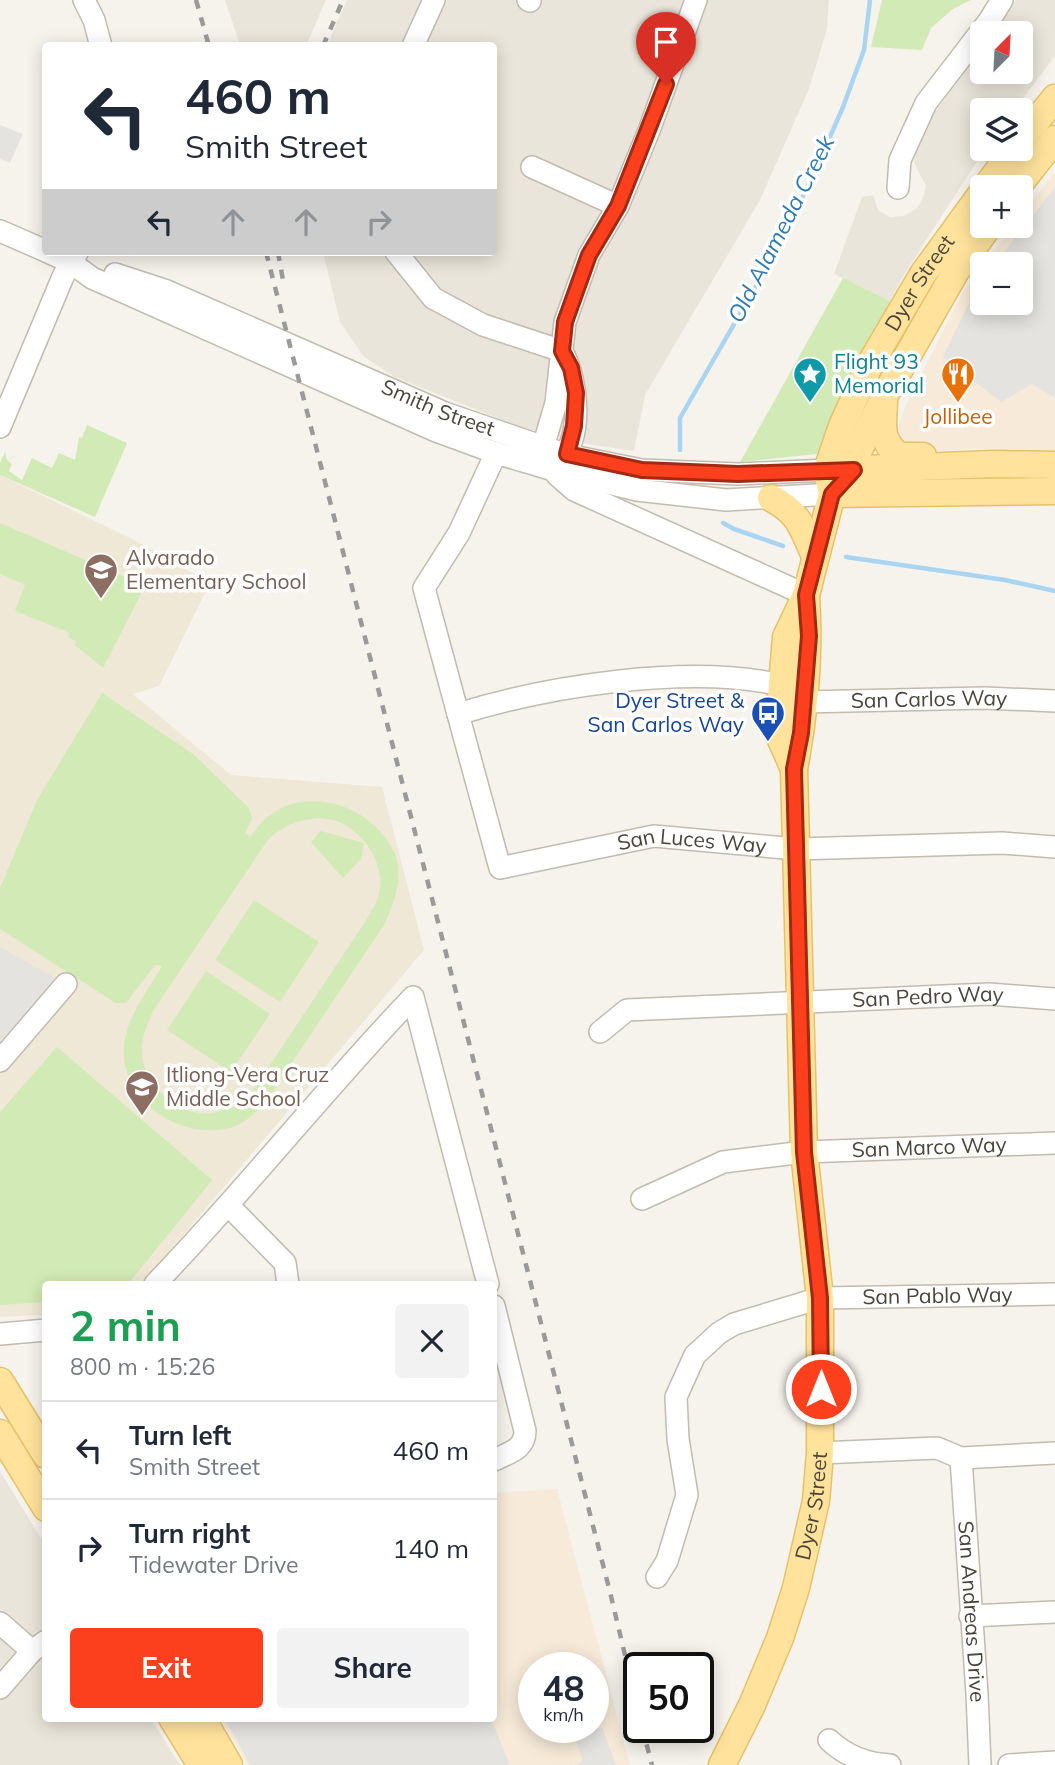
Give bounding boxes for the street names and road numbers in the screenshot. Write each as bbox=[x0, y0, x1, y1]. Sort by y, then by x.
street label: Dyer Street bbox=[878, 229, 959, 335]
street label: Smith Street bbox=[378, 373, 498, 441]
street label: San Carlos Way bbox=[850, 684, 1008, 713]
street label: San Luces Way bbox=[615, 822, 768, 858]
street label: San Pedro Way bbox=[852, 980, 1005, 1012]
street label: San Marco Way bbox=[851, 1131, 1007, 1162]
street label: San Pablo Way bbox=[862, 1281, 1013, 1309]
street label: Dyer Street bbox=[789, 1451, 832, 1562]
street label: San Andreas Drive bbox=[953, 1520, 991, 1703]

